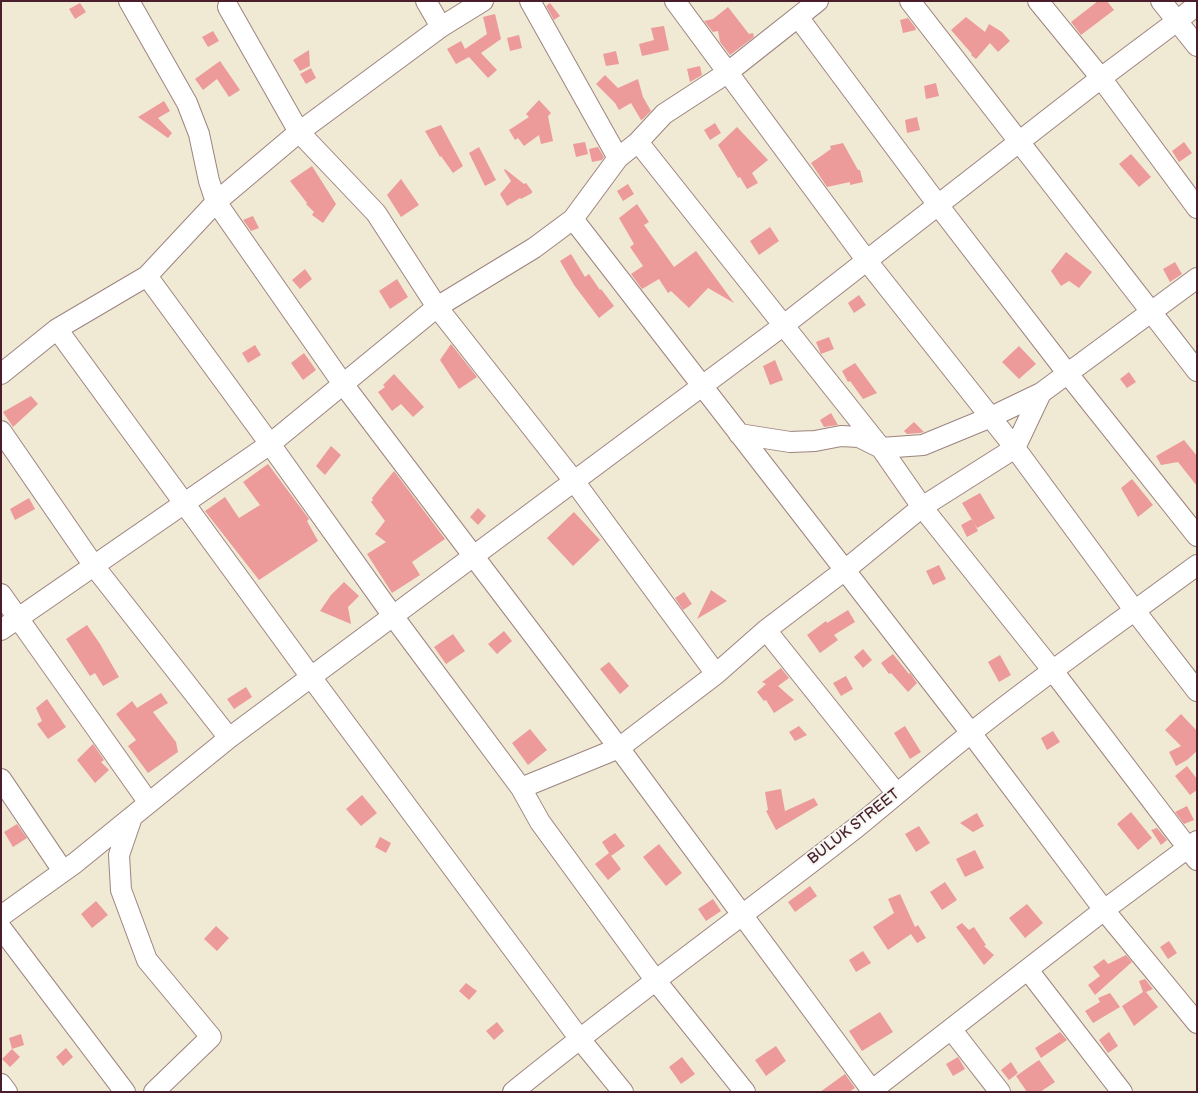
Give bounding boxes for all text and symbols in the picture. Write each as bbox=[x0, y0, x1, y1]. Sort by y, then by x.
street label: BULUK STREET bbox=[804, 785, 904, 869]

